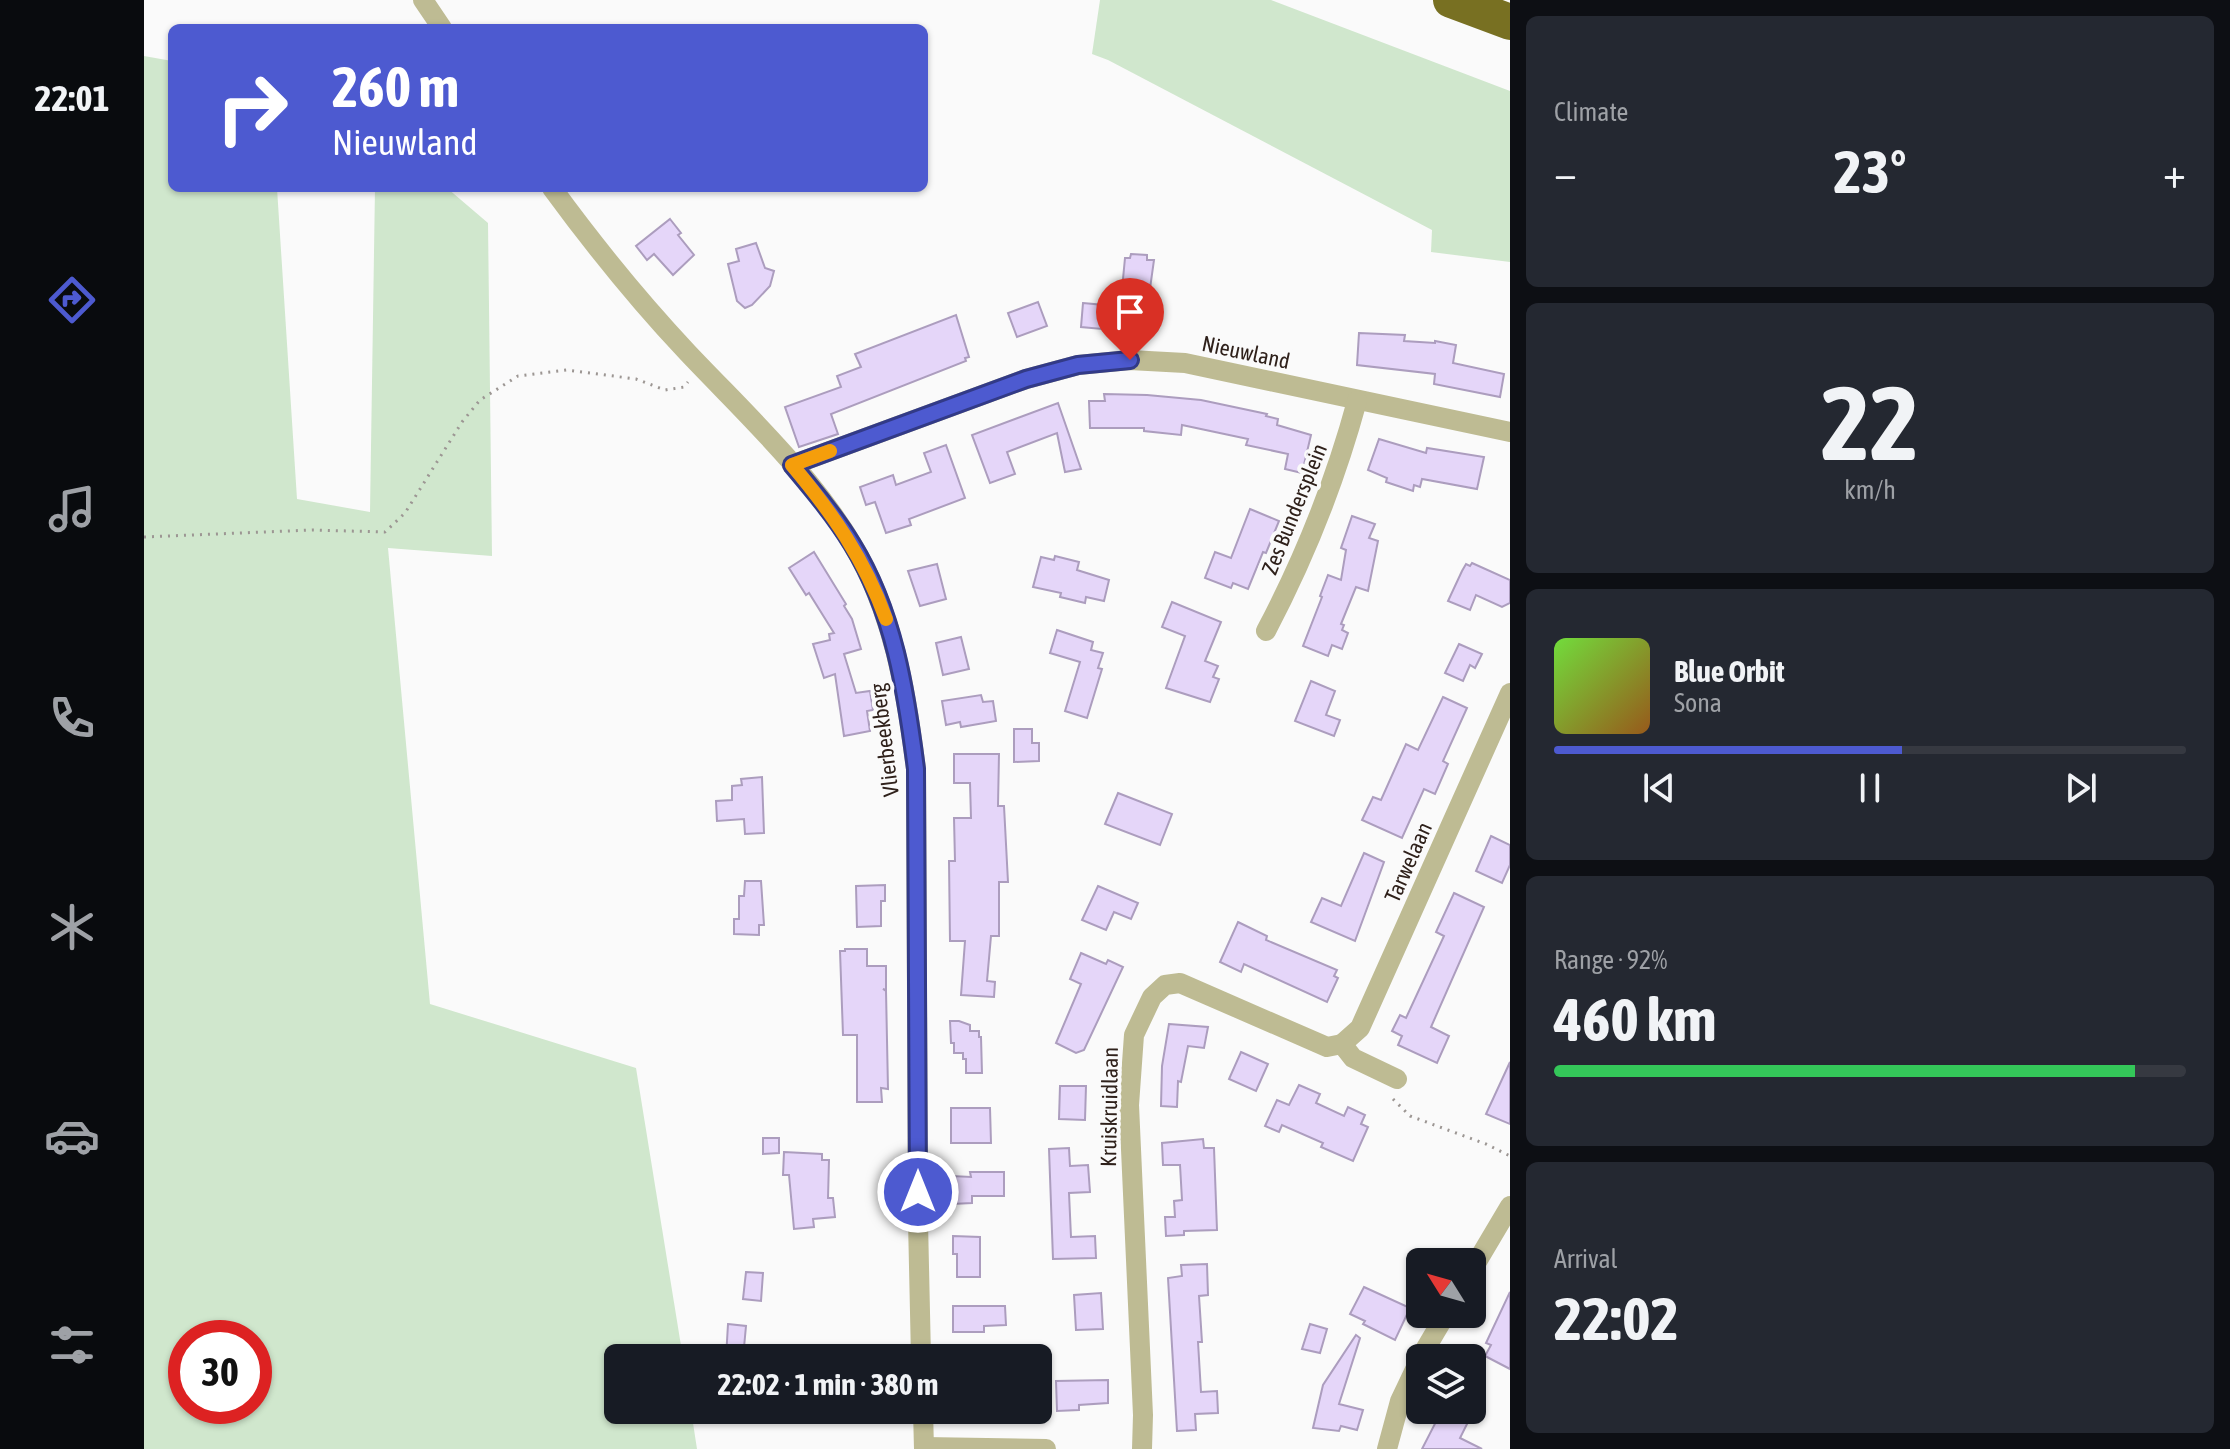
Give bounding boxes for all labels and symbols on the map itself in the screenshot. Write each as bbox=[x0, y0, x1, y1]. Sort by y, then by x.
pin bbox=[1096, 278, 1164, 360]
street label: Nieuwland bbox=[1200, 330, 1292, 374]
street label: Zes Bundersplein bbox=[1256, 440, 1332, 578]
street label: Vlierbeekberg bbox=[864, 681, 904, 798]
street label: Tarwelaan bbox=[1379, 818, 1437, 906]
street label: Kruiskruidlaan bbox=[1095, 1047, 1123, 1167]
position arrow bbox=[876, 1150, 960, 1234]
north arrow bbox=[1406, 1248, 1486, 1328]
speed limit sign: 30 bbox=[168, 1320, 272, 1424]

